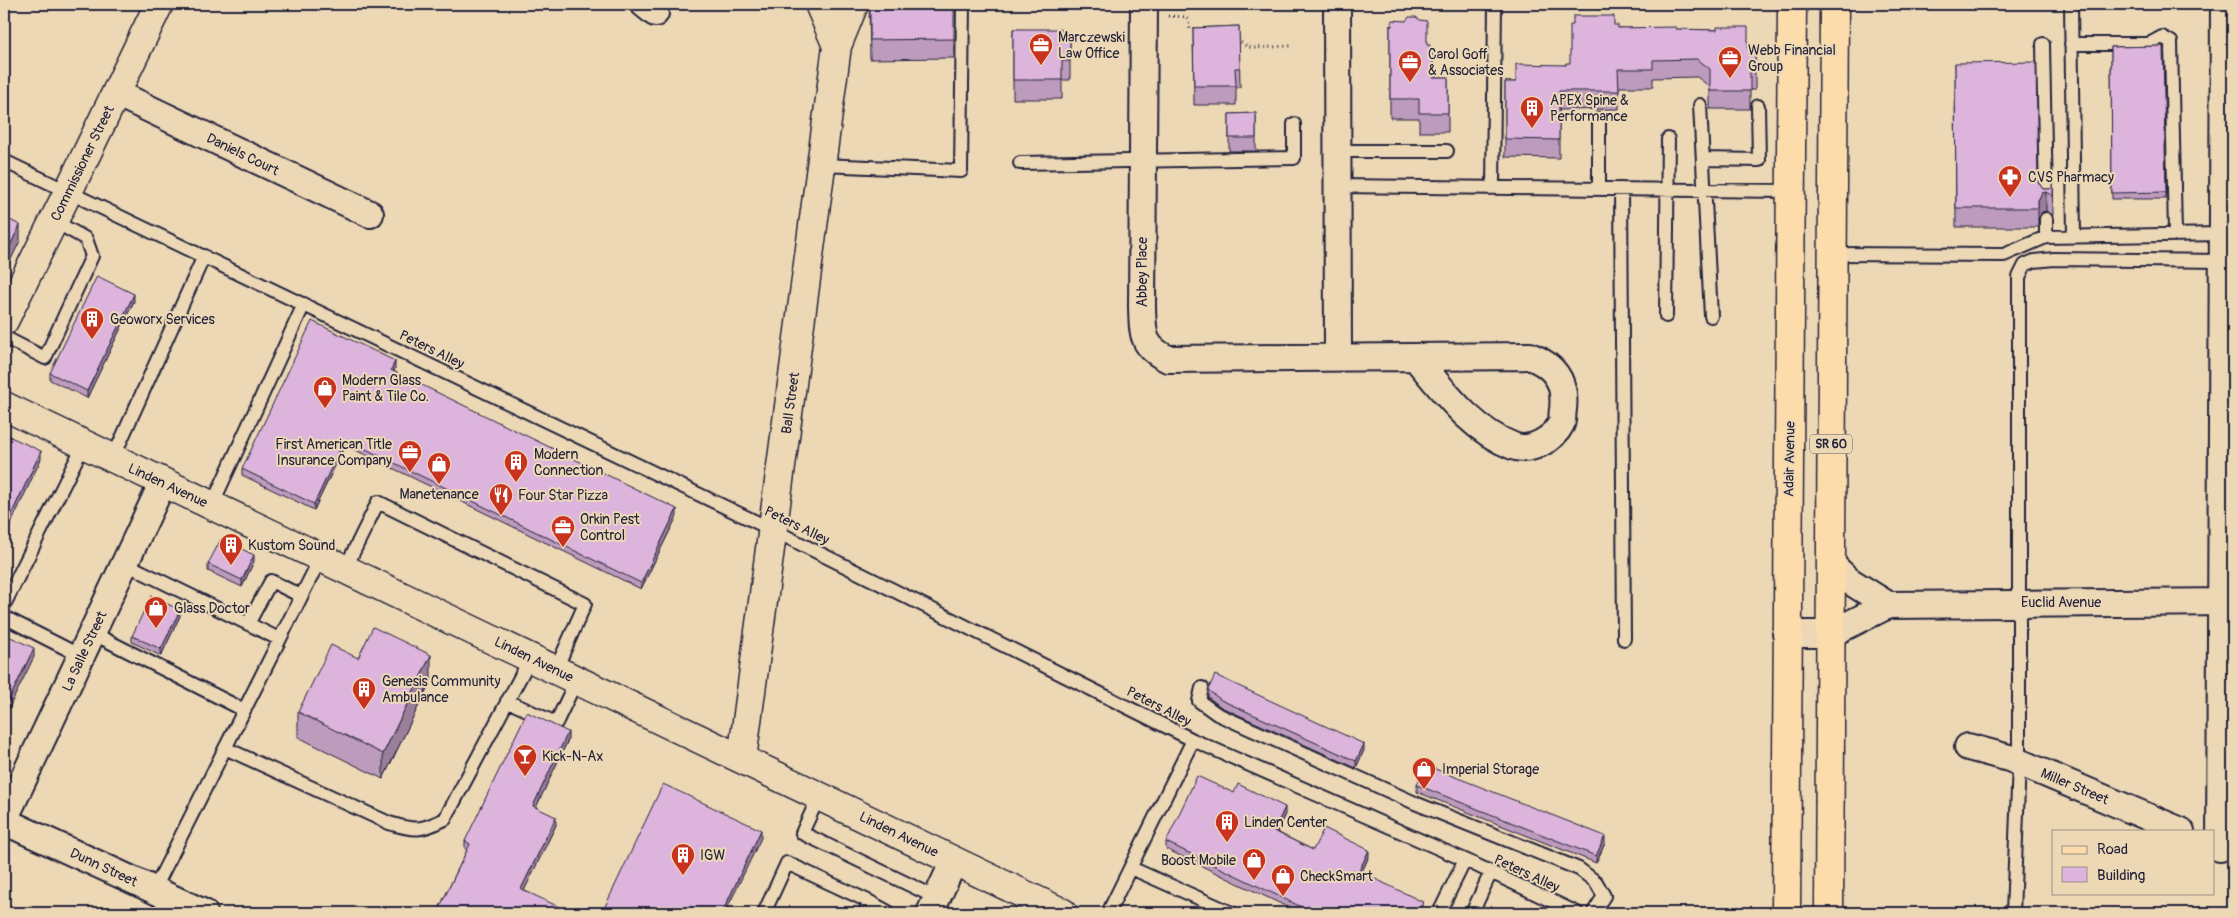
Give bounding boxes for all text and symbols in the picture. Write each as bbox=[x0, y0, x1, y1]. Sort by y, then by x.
place label: Marczewski Law Office bbox=[1058, 29, 1125, 62]
office icon: Marczewski Law Office bbox=[1028, 32, 1054, 66]
place label: Webb Financial Group bbox=[1748, 42, 1836, 75]
office icon: Webb Financial Group bbox=[1717, 45, 1743, 79]
place label: Carol Goff & Associates bbox=[1428, 46, 1504, 79]
office icon: Carol Goff & Associates bbox=[1397, 49, 1423, 83]
place label: APEX Spine & Performance bbox=[1550, 92, 1629, 125]
building icon: APEX Spine & Performance bbox=[1519, 95, 1545, 129]
street label: Commissioner Street bbox=[47, 102, 118, 224]
street label: Daniels Court bbox=[204, 130, 282, 179]
pharmacy icon: CVS Pharmacy bbox=[1997, 164, 2023, 198]
place label: CVS Pharmacy bbox=[2028, 169, 2114, 186]
street label: Abbey Place bbox=[1134, 237, 1151, 307]
building icon: Geoworx Services bbox=[79, 306, 105, 340]
place label: Geoworx Services bbox=[110, 311, 215, 328]
street label: Peters Alley bbox=[397, 326, 467, 372]
street label: Ball Street bbox=[778, 371, 803, 435]
place label: Modern Glass Paint & Tile Co. bbox=[342, 372, 429, 405]
shop icon: Modern Glass Paint & Tile Co. bbox=[312, 375, 338, 409]
street label: Adair Avenue bbox=[1780, 421, 1799, 497]
road number: SR 60 bbox=[1810, 434, 1852, 454]
place label: First American Title Insurance Company bbox=[275, 436, 392, 469]
office icon: First American Title Insurance Company bbox=[397, 439, 423, 473]
place label: Modern Connection bbox=[534, 446, 603, 479]
building icon: Modern Connection bbox=[503, 449, 529, 483]
shop icon: Manetenance bbox=[426, 451, 452, 485]
street label: Linden Avenue bbox=[125, 460, 210, 511]
restaurant icon: Four Star Pizza bbox=[488, 482, 514, 516]
place label: Manetenance bbox=[399, 486, 479, 503]
place label: Four Star Pizza bbox=[518, 487, 608, 504]
street label: Peters Alley bbox=[762, 502, 832, 548]
place label: Orkin Pest Control bbox=[580, 511, 640, 544]
office icon: Orkin Pest Control bbox=[550, 514, 576, 548]
building icon: Kustom Sound bbox=[218, 532, 244, 566]
place label: Kustom Sound bbox=[248, 537, 336, 554]
street label: Euclid Avenue bbox=[2021, 594, 2101, 611]
shop icon: Glass Doctor bbox=[143, 595, 169, 629]
place label: Glass Doctor bbox=[174, 600, 250, 617]
street label: La Salle Street bbox=[58, 608, 111, 694]
street label: Linden Avenue bbox=[491, 633, 576, 686]
place label: Genesis Community Ambulance bbox=[382, 673, 500, 706]
building icon: Genesis Community Ambulance bbox=[351, 676, 377, 710]
street label: Peters Alley bbox=[1124, 683, 1194, 730]
bar icon: Kick-N-Ax bbox=[512, 743, 538, 777]
place label: Kick-N-Ax bbox=[542, 748, 603, 765]
shop icon: Imperial Storage bbox=[1411, 756, 1437, 790]
place label: Imperial Storage bbox=[1442, 761, 1539, 778]
street label: Miller Street bbox=[2038, 765, 2112, 809]
street label: Linden Avenue bbox=[856, 808, 941, 861]
building icon: Linden Center bbox=[1214, 809, 1240, 843]
place label: Linden Center bbox=[1244, 814, 1327, 831]
legend bbox=[2052, 830, 2214, 894]
text: Road bbox=[2097, 840, 2128, 859]
building icon: IGW bbox=[670, 842, 696, 876]
street label: Dunn Street bbox=[67, 844, 141, 891]
place label: IGW bbox=[700, 847, 725, 864]
shop icon: Boost Mobile bbox=[1241, 847, 1267, 881]
street label: Peters Alley bbox=[1491, 851, 1562, 896]
place label: Boost Mobile bbox=[1161, 852, 1236, 869]
shop icon: CheckSmart bbox=[1270, 863, 1296, 897]
text: Building bbox=[2097, 866, 2145, 885]
place label: CheckSmart bbox=[1300, 868, 1373, 885]

